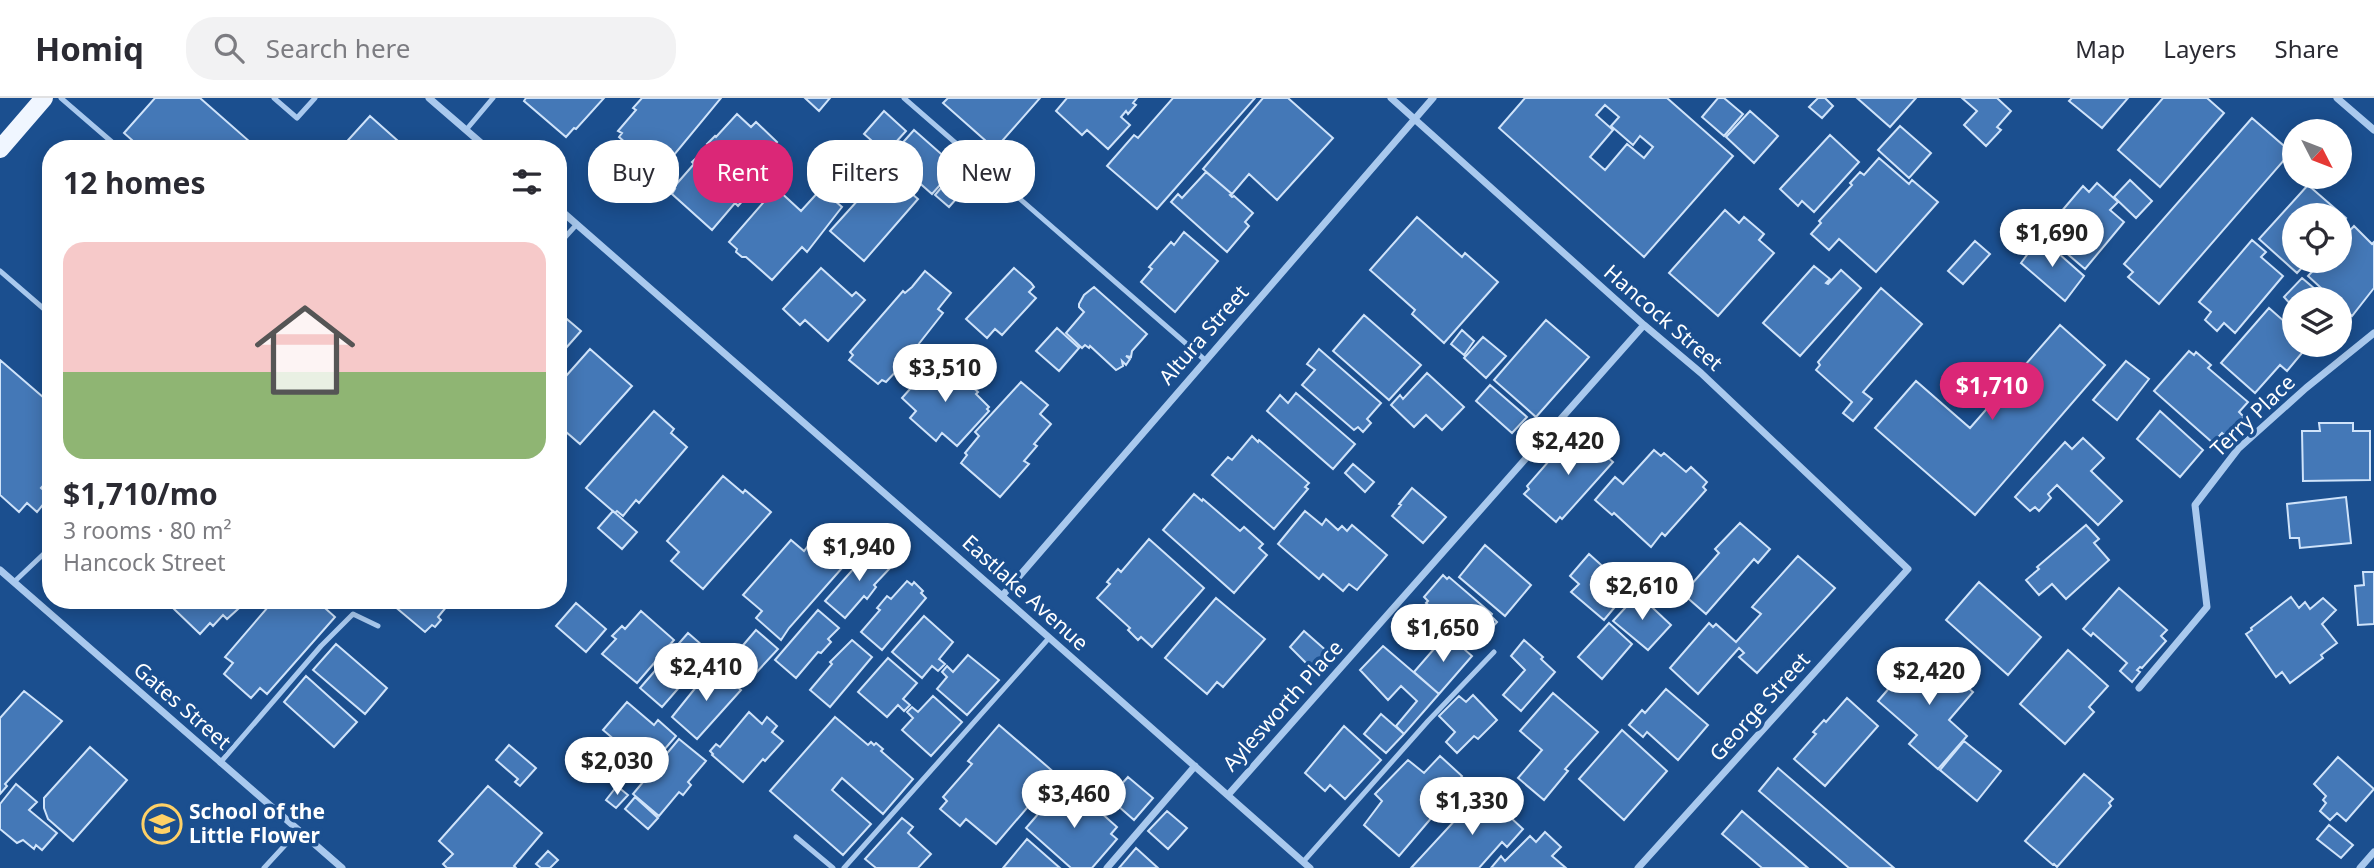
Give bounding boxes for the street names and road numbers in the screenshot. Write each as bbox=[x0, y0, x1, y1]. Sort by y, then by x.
street label: Hancock Street bbox=[1598, 258, 1729, 377]
street label: Altura Street bbox=[1152, 278, 1255, 390]
street label: Terry Place bbox=[2204, 368, 2301, 463]
street label: Eastlake Avenue bbox=[957, 528, 1095, 656]
street label: Aylesworth Place bbox=[1216, 634, 1349, 777]
street label: George Street bbox=[1703, 646, 1816, 767]
street label: Gates Street bbox=[128, 655, 238, 756]

